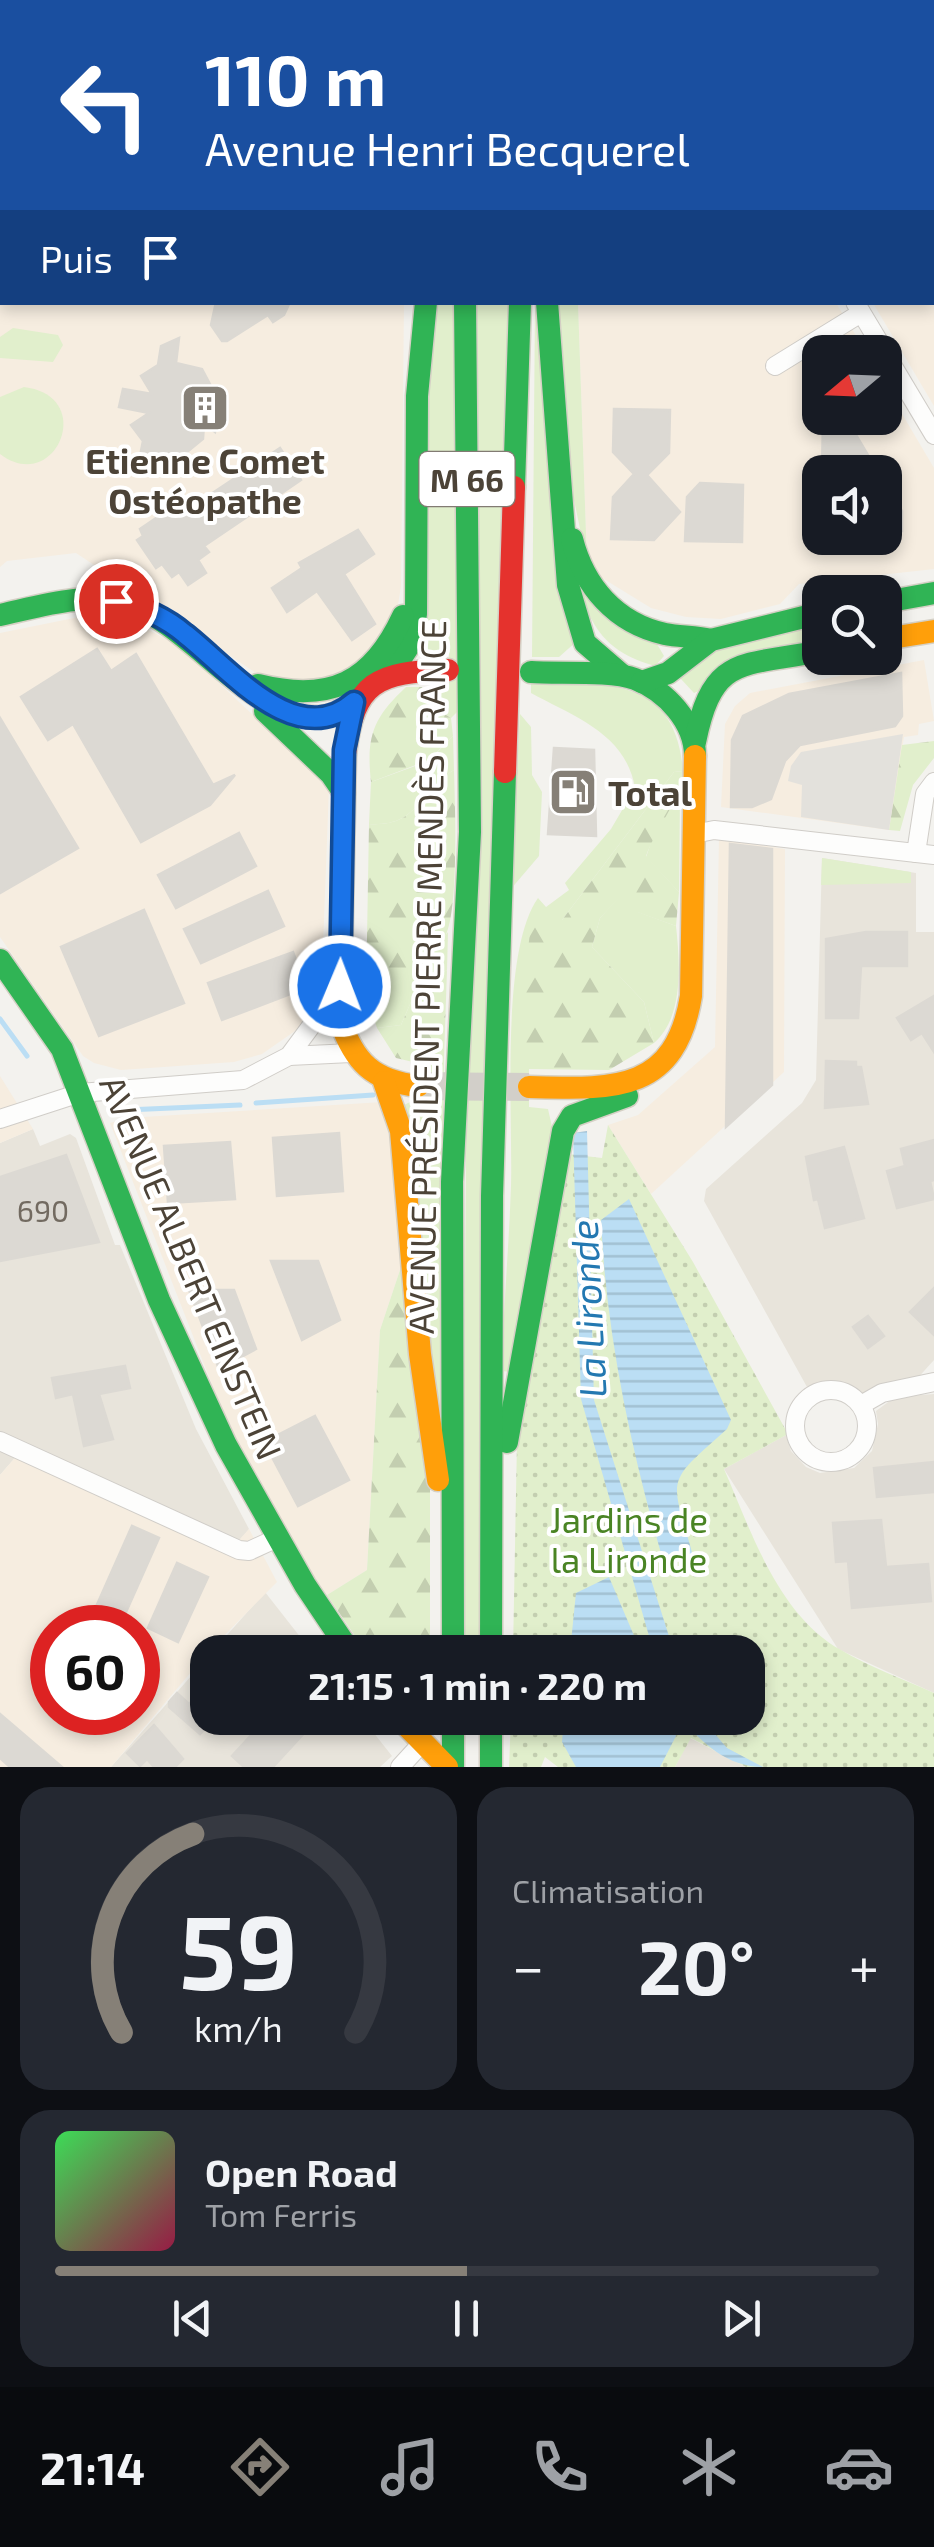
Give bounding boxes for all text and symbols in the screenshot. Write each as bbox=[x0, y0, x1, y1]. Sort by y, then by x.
text: 110 m bbox=[205, 36, 386, 120]
icon: left bbox=[40, 40, 170, 170]
text: Avenue Henri Becquerel bbox=[205, 121, 690, 175]
icon: arrive bbox=[133, 230, 188, 285]
text: Puis bbox=[40, 235, 113, 281]
north arrow bbox=[802, 335, 902, 435]
map controls bbox=[802, 335, 902, 675]
building icon: Etienne Comet Ostéopathe bbox=[179, 382, 231, 434]
place label: Etienne Comet Ostéopathe bbox=[85, 439, 325, 521]
road number: M 66 bbox=[420, 452, 514, 506]
button: sound bbox=[802, 455, 902, 555]
pin bbox=[74, 559, 159, 644]
icon: arrive bbox=[89, 574, 144, 629]
button: search bbox=[802, 575, 902, 675]
street label: AVENUE PRÉSIDENT PIERRE MENDÈS FRANCE bbox=[399, 620, 453, 1334]
fuel station icon: Total bbox=[547, 766, 599, 818]
place label: Total bbox=[608, 771, 692, 813]
position arrow bbox=[288, 934, 392, 1038]
street label: AVENUE ALBERT EINSTEIN bbox=[92, 1069, 292, 1465]
house number: 690 bbox=[17, 1192, 69, 1228]
water label: La Lironde bbox=[559, 1219, 615, 1399]
park label: Jardins de la Lironde bbox=[550, 1498, 708, 1580]
speed limit sign: 60 bbox=[30, 1605, 160, 1735]
text: 21:15 · 1 min · 220 m bbox=[308, 1662, 647, 1708]
text: Climatisation bbox=[512, 1871, 704, 1909]
text: 59 bbox=[179, 1886, 298, 2011]
text: 20° bbox=[638, 1920, 755, 2010]
text: − bbox=[512, 1932, 544, 1998]
text: + bbox=[849, 1932, 879, 1998]
text: km/h bbox=[194, 2006, 283, 2049]
text: Open Road bbox=[205, 2149, 398, 2195]
text: Tom Ferris bbox=[205, 2195, 357, 2233]
icon: previous bbox=[165, 2291, 220, 2346]
icon: pause bbox=[439, 2291, 494, 2346]
icon: next bbox=[714, 2291, 769, 2346]
icon: directions bbox=[225, 2432, 295, 2502]
icon: music bbox=[375, 2432, 445, 2502]
icon: phone bbox=[525, 2432, 595, 2502]
icon: climate bbox=[674, 2432, 744, 2502]
icon: car bbox=[824, 2432, 894, 2502]
text: 21:14 bbox=[40, 2440, 145, 2494]

